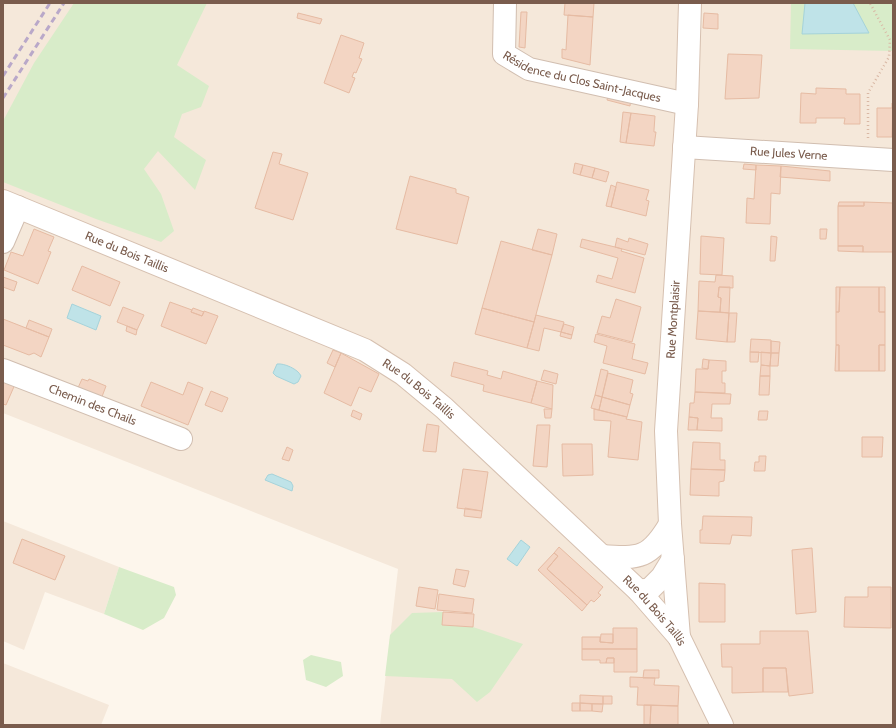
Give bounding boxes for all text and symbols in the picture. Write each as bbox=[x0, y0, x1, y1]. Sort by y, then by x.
street label: Résidence du Clos Saint-Jacques bbox=[500, 47, 662, 105]
street label: Rue Jules Verne bbox=[750, 143, 828, 163]
street label: Rue du Bois Taillis bbox=[83, 228, 171, 275]
street label: Rue Montplaisir bbox=[663, 280, 683, 359]
street label: Rue du Bois Taillis bbox=[380, 355, 459, 422]
street label: Chemin des Chails bbox=[47, 380, 139, 428]
street label: Rue du Bois Taillis bbox=[620, 572, 690, 648]

